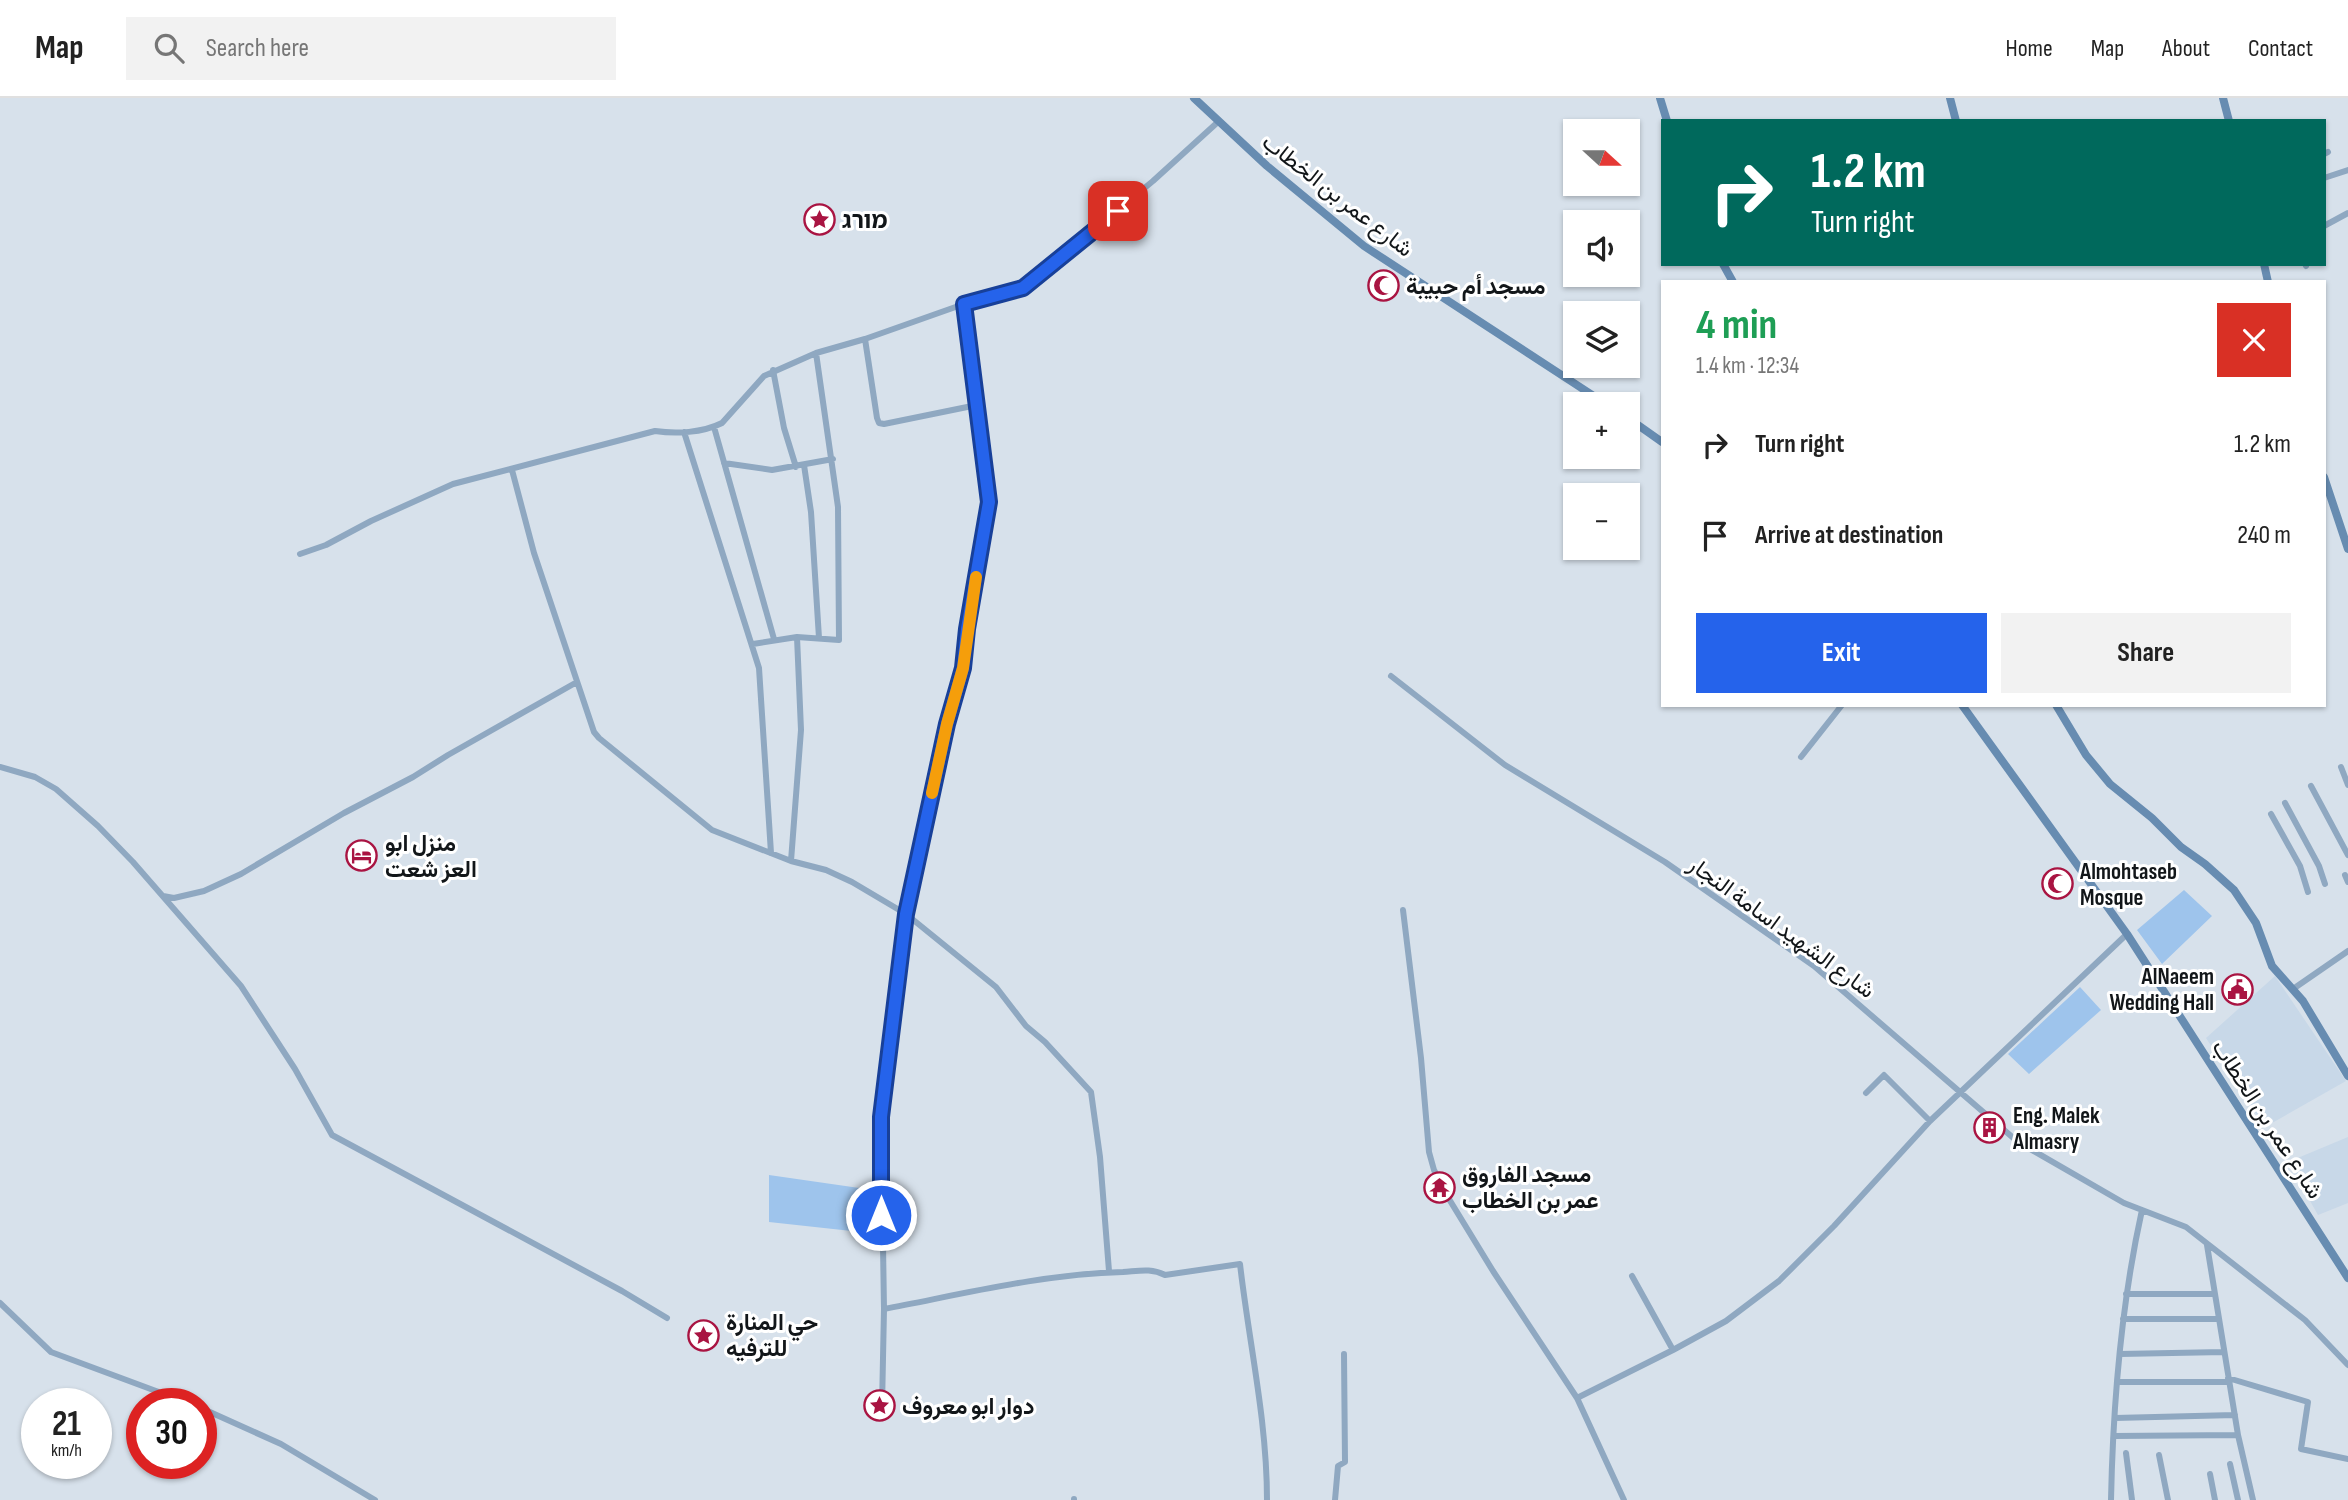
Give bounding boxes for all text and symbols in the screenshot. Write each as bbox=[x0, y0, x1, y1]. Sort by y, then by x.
search box bbox=[126, 17, 616, 80]
text: Map bbox=[35, 28, 84, 68]
icon: search bbox=[150, 29, 188, 67]
text: Search here bbox=[206, 33, 309, 64]
text: Home bbox=[2005, 34, 2053, 63]
text: Map bbox=[2091, 34, 2124, 63]
text: About bbox=[2162, 34, 2210, 63]
text: Contact bbox=[2248, 34, 2313, 63]
north arrow bbox=[1563, 119, 1640, 196]
map controls bbox=[1563, 119, 1640, 560]
street label: شارع عمر بن الخطاب bbox=[1256, 128, 1418, 264]
text: 1.2 km bbox=[1811, 143, 1926, 202]
icon: right bbox=[1696, 147, 1787, 238]
pin bbox=[1088, 181, 1148, 241]
icon: arrive bbox=[1099, 192, 1137, 230]
place icon: מורג bbox=[802, 203, 836, 237]
text: Turn right bbox=[1811, 203, 1915, 242]
place label: מורג bbox=[842, 207, 887, 235]
button: sound bbox=[1563, 210, 1640, 287]
mosque icon: مسجد أم حبيبة bbox=[1366, 269, 1400, 303]
place label: مسجد أم حبيبة bbox=[1406, 273, 1545, 301]
text: 4 min bbox=[1696, 300, 1777, 351]
button: layers bbox=[1563, 301, 1640, 378]
button: close bbox=[2217, 303, 2291, 377]
text: 1.4 km · 12:34 bbox=[1696, 352, 1799, 380]
button: + bbox=[1563, 392, 1640, 469]
icon: right bbox=[1696, 426, 1734, 464]
text: Turn right bbox=[1755, 429, 1844, 460]
text: 1.2 km bbox=[2234, 429, 2291, 460]
button: − bbox=[1563, 483, 1640, 560]
icon: arrive bbox=[1696, 517, 1734, 555]
text: Arrive at destination bbox=[1755, 520, 1943, 551]
text: 240 m bbox=[2237, 520, 2291, 551]
button: Exit bbox=[1696, 613, 1987, 693]
button: Share bbox=[2001, 613, 2291, 693]
place label: منزل ابو العز شعت bbox=[385, 830, 477, 884]
hotel icon: منزل ابو العز شعت bbox=[345, 839, 379, 873]
street label: شارع الشهيد اسامة النجار bbox=[1681, 850, 1880, 1006]
place label: Almohtaseb Mosque bbox=[2079, 858, 2177, 912]
mosque icon: Almohtaseb Mosque bbox=[2040, 867, 2074, 901]
place label: AlNaeem Wedding Hall bbox=[2109, 963, 2214, 1017]
public building icon: AlNaeem Wedding Hall bbox=[2220, 972, 2254, 1006]
street label: شارع عمر بن الخطاب bbox=[2204, 1035, 2329, 1205]
place label: Eng. Malek Almasry bbox=[2012, 1102, 2100, 1156]
building icon: Eng. Malek Almasry bbox=[1973, 1111, 2007, 1145]
place label: مسجد الفاروق عمر بن الخطاب bbox=[1462, 1161, 1599, 1215]
temple icon: مسجد الفاروق عمر بن الخطاب bbox=[1422, 1170, 1456, 1204]
position arrow bbox=[844, 1178, 918, 1252]
place label: حي المنارة للترفيه bbox=[726, 1309, 818, 1363]
place icon: حي المنارة للترفيه bbox=[686, 1318, 720, 1352]
speed limit sign: 30 bbox=[126, 1388, 217, 1479]
place icon: دوار ابو معروف bbox=[862, 1389, 896, 1423]
place label: دوار ابو معروف bbox=[902, 1393, 1034, 1421]
text: 21 bbox=[52, 1403, 81, 1446]
text: km/h bbox=[51, 1440, 82, 1461]

